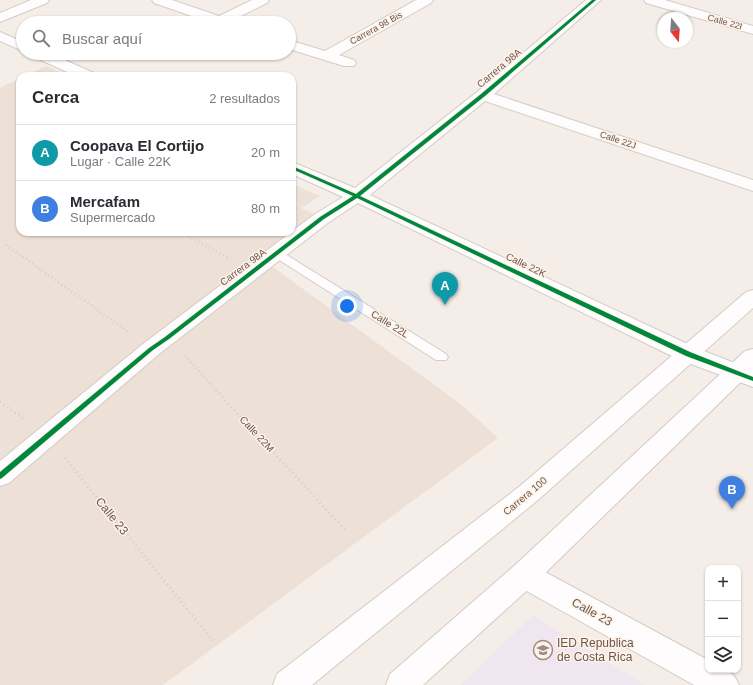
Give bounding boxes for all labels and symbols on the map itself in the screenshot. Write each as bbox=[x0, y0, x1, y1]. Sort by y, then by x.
street label: Carrera 98 Bis bbox=[348, 9, 404, 46]
north arrow bbox=[657, 12, 693, 48]
street label: Calle 22I bbox=[707, 12, 743, 32]
street label: Carrera 98A bbox=[475, 46, 524, 90]
street label: Calle 22J bbox=[599, 129, 637, 151]
street label: Carrera 98A bbox=[218, 246, 268, 288]
street label: Calle 22K bbox=[504, 251, 548, 280]
pin: A bbox=[432, 272, 458, 305]
your location bbox=[337, 296, 357, 316]
street label: Calle 22L bbox=[369, 308, 411, 340]
street label: Calle 22M bbox=[238, 414, 276, 454]
street label: Carrera 100 bbox=[501, 474, 549, 517]
pin: B bbox=[719, 476, 745, 509]
street label: Calle 23 bbox=[93, 494, 131, 538]
street label: Calle 23 bbox=[569, 595, 615, 629]
place label: IED Republica de Costa Rica bbox=[557, 636, 634, 664]
school or university icon: IED Republica de Costa Rica bbox=[532, 639, 554, 661]

